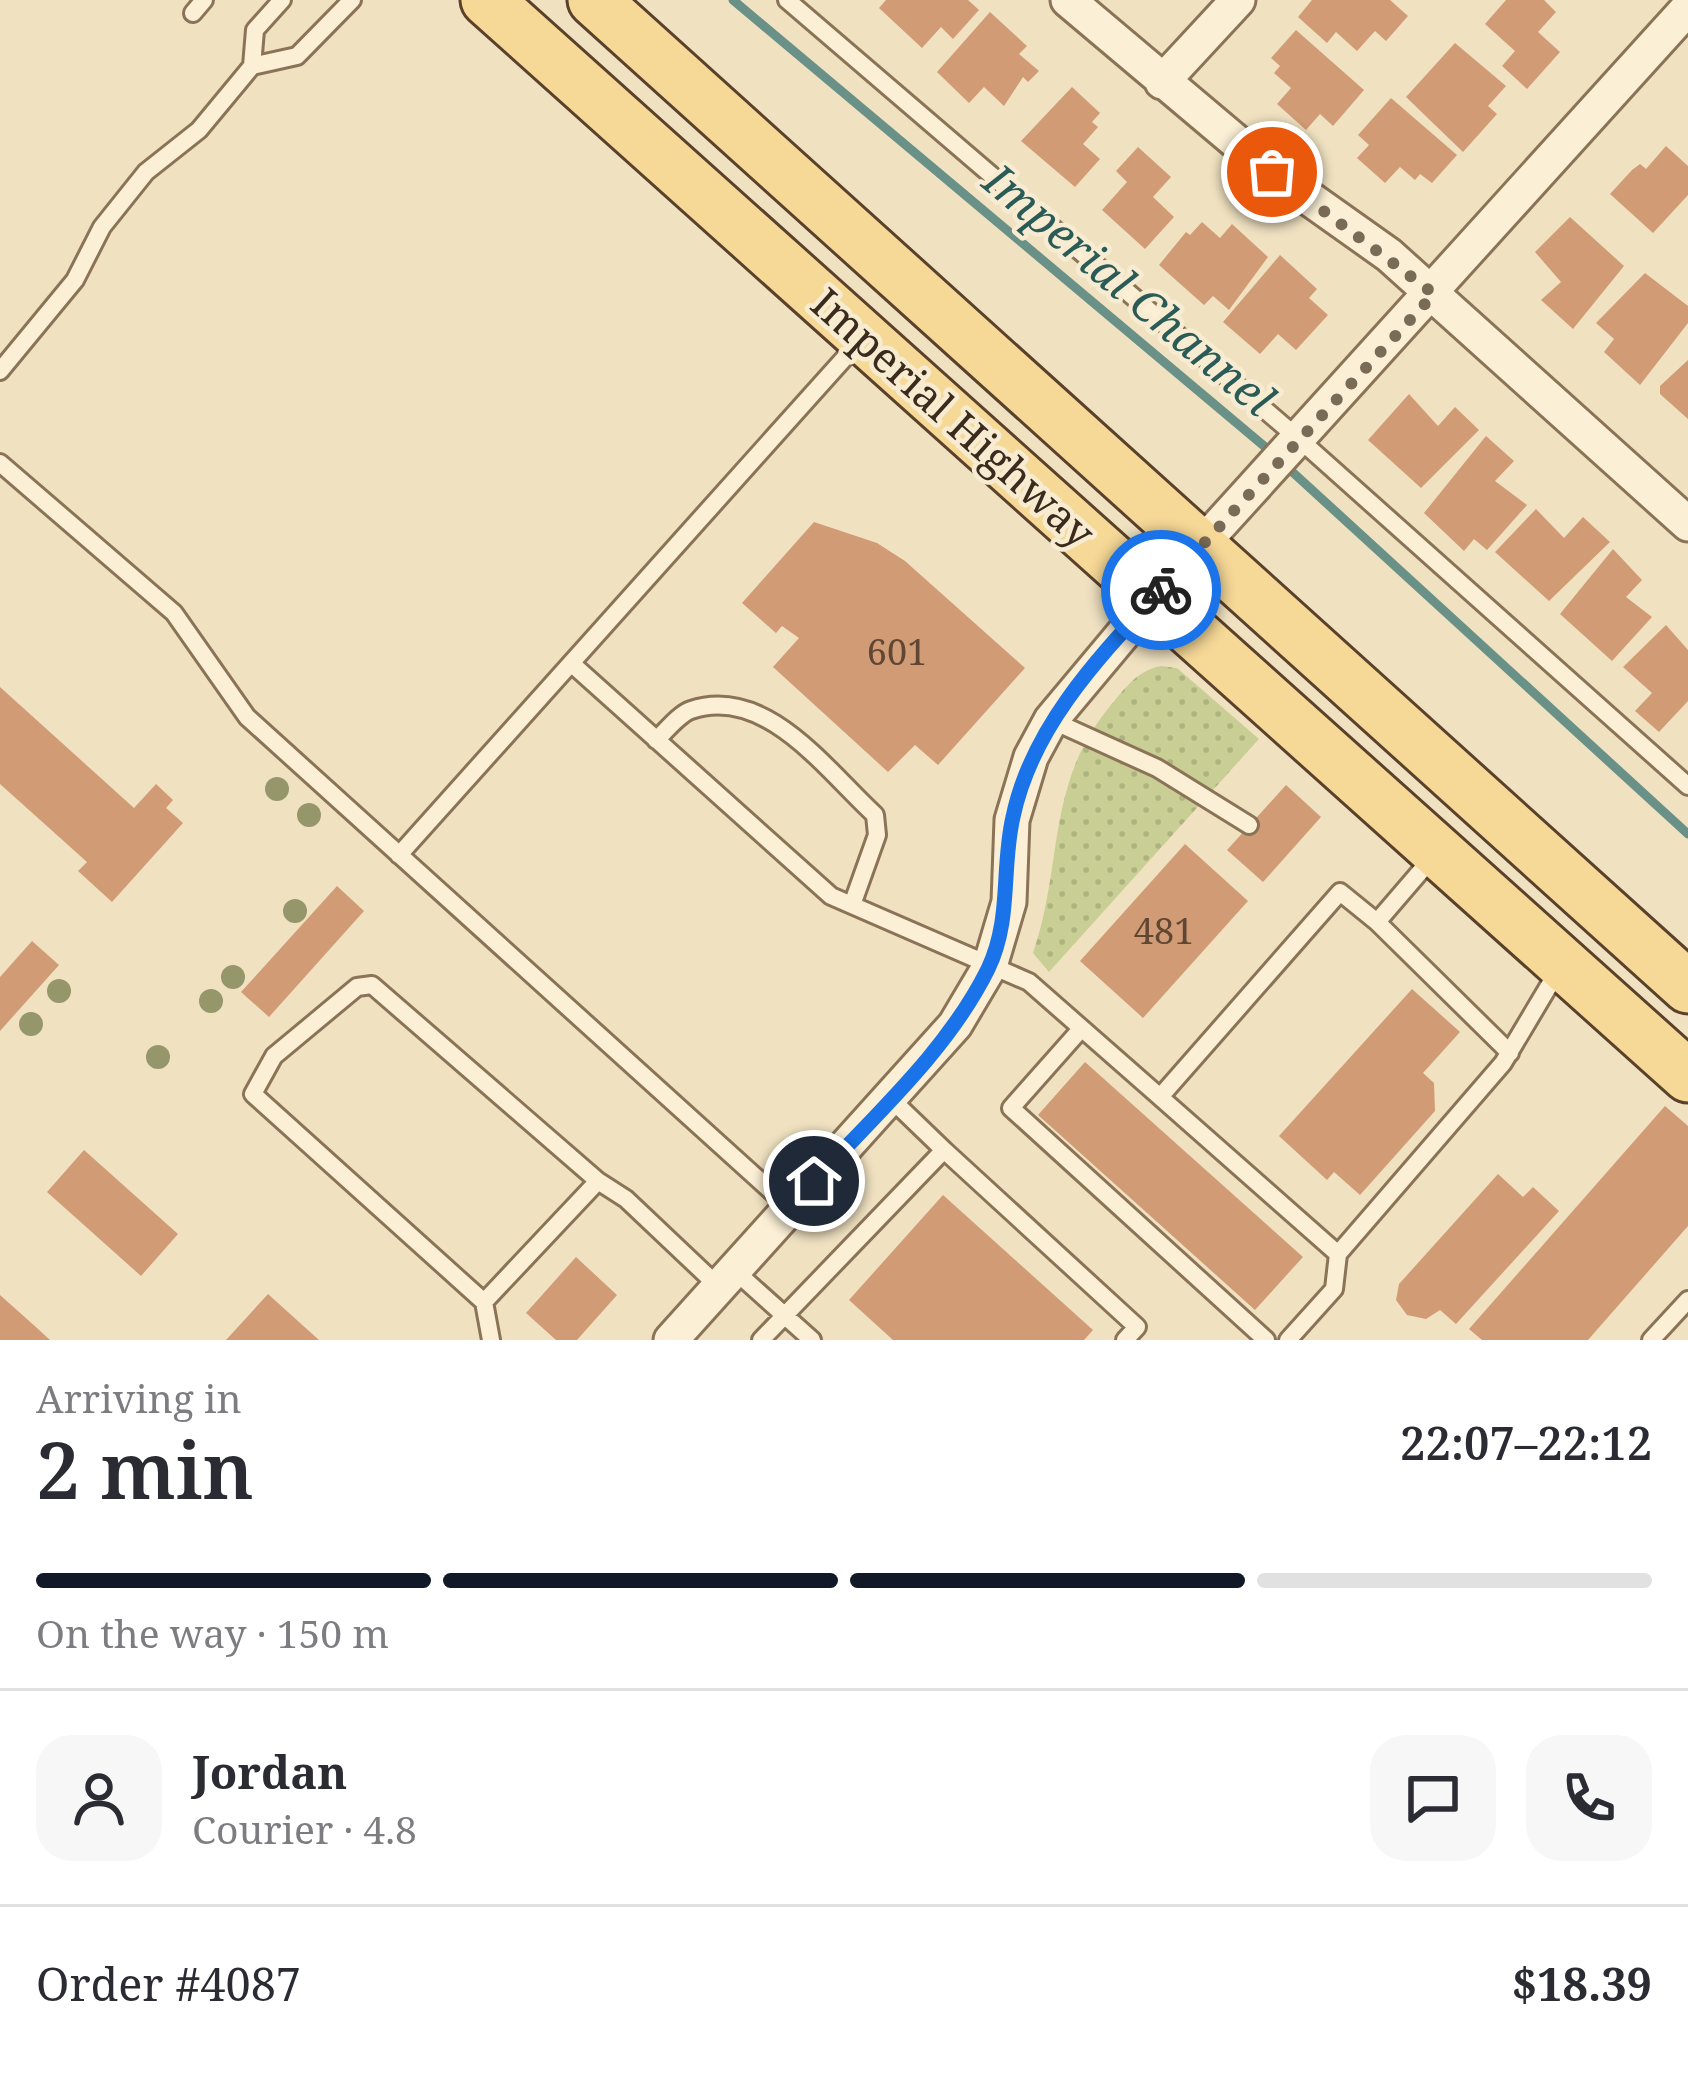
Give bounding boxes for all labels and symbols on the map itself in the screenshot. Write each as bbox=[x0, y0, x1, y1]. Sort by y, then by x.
pin bbox=[1221, 121, 1323, 223]
water label: Imperial Channel bbox=[971, 148, 1289, 429]
street label: Imperial Highway bbox=[800, 274, 1108, 560]
courier bbox=[1101, 530, 1221, 650]
house number: 601 bbox=[867, 627, 927, 676]
house number: 481 bbox=[1134, 906, 1194, 955]
pin bbox=[763, 1130, 865, 1232]

